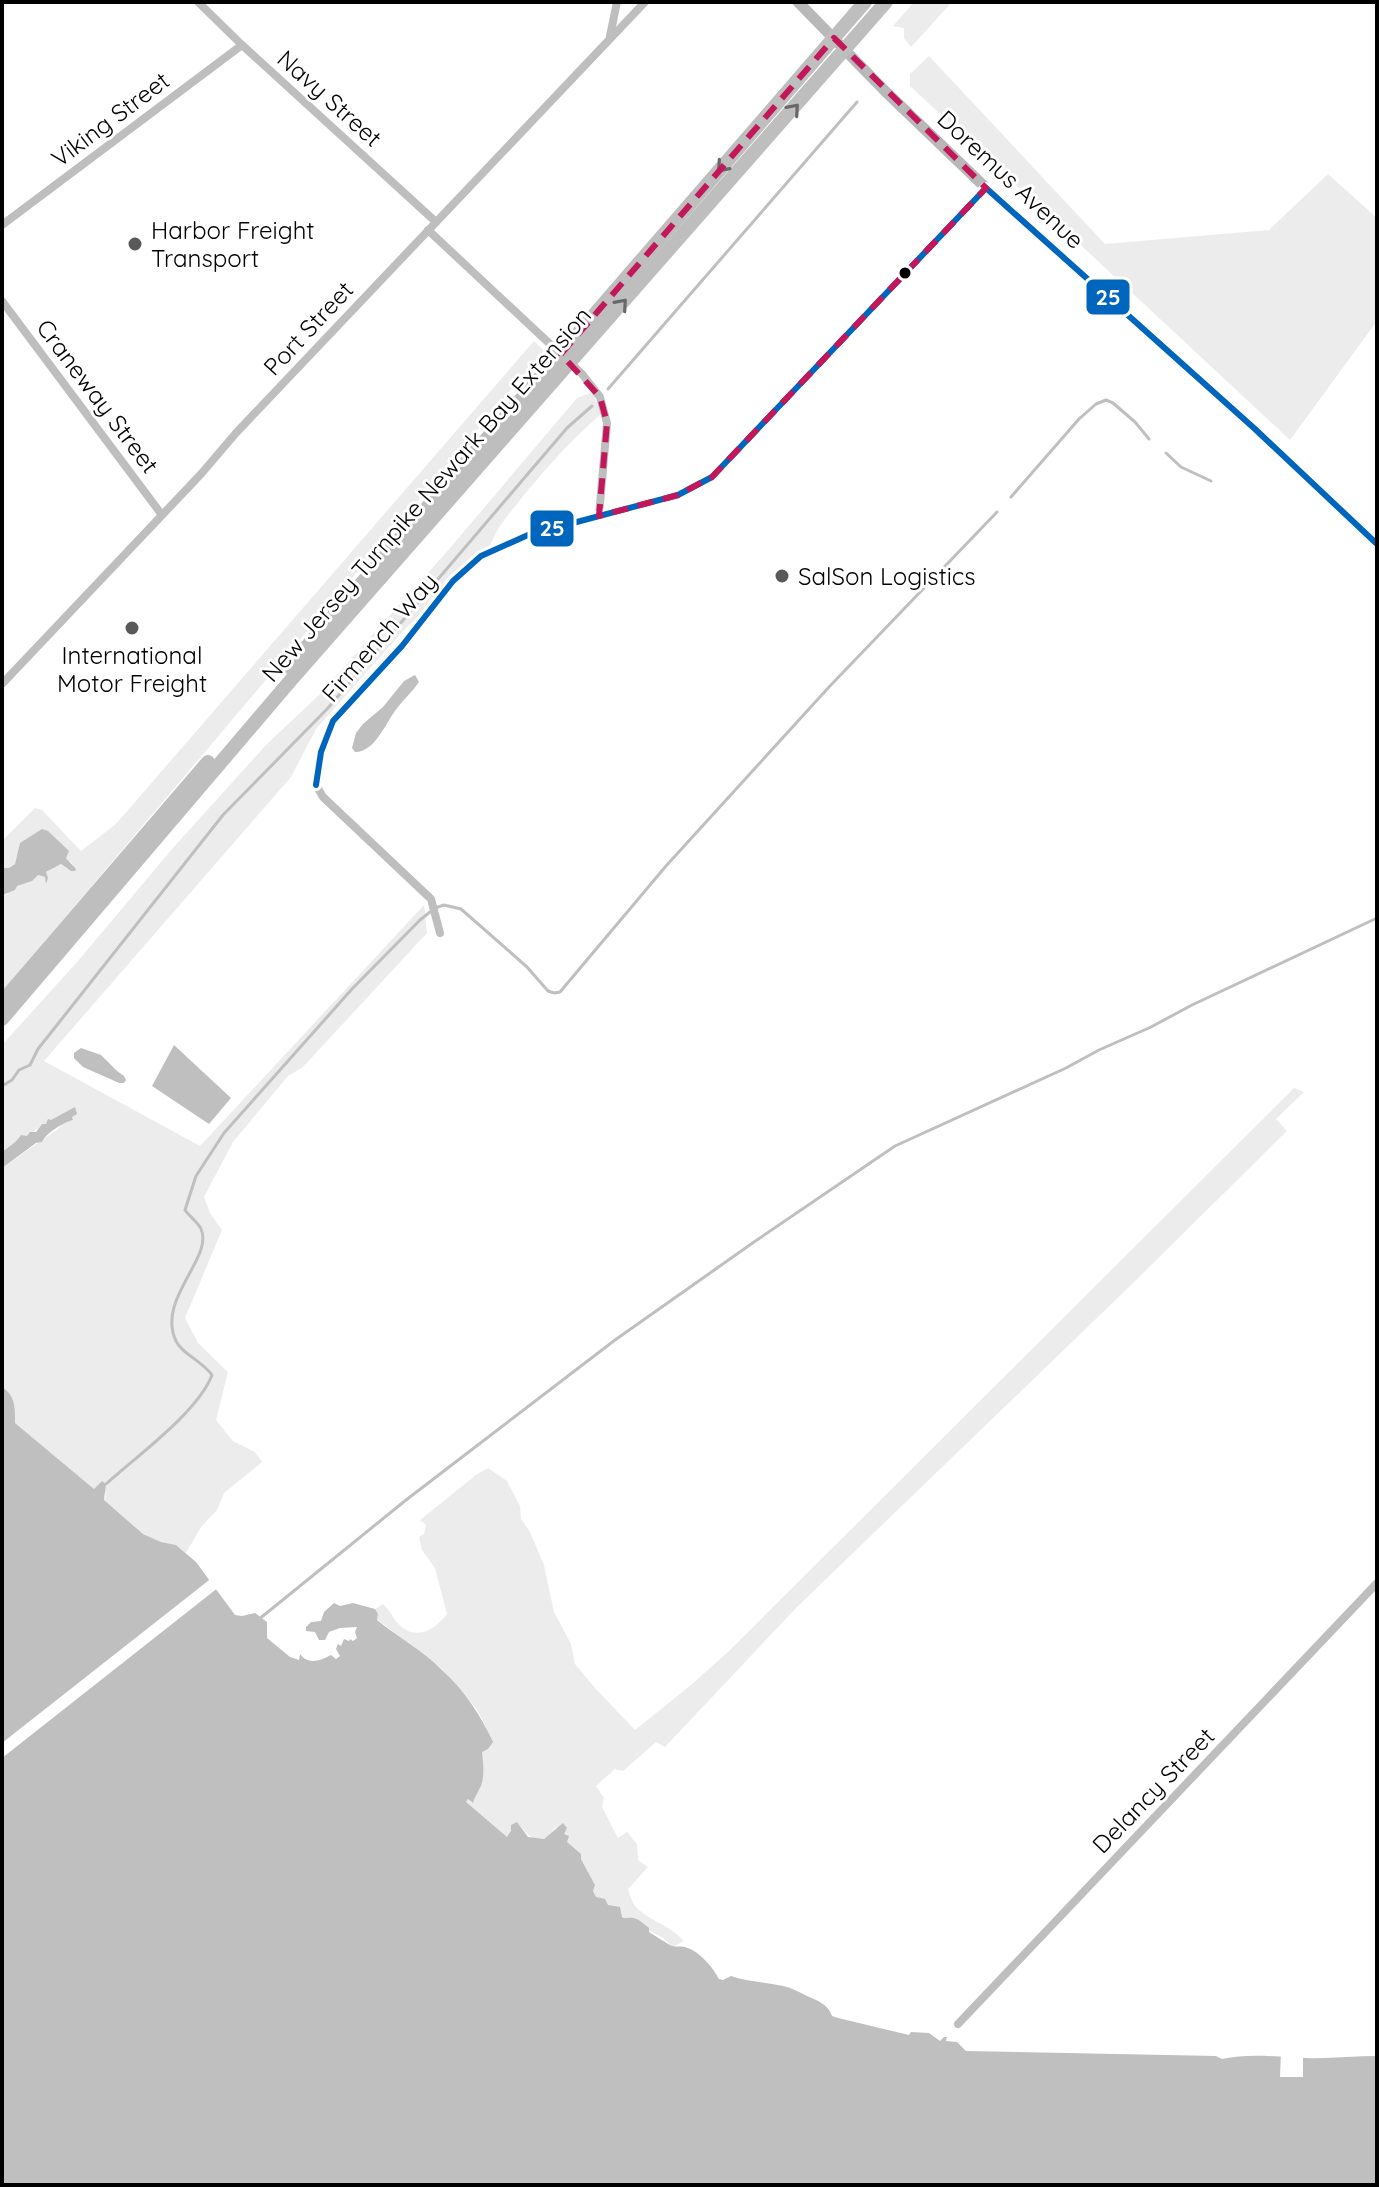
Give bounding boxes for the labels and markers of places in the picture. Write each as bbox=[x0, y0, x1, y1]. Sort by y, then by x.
place label: Harbor Freight Transport bbox=[151, 215, 314, 273]
marker: Harbor Freight Transport bbox=[126, 235, 144, 253]
unlabelled marker bbox=[897, 265, 913, 281]
place label: SalSon Logistics bbox=[798, 561, 976, 591]
marker: SalSon Logistics bbox=[773, 567, 791, 585]
marker: International Motor Freight bbox=[123, 619, 141, 637]
place label: International Motor Freight bbox=[57, 640, 207, 698]

